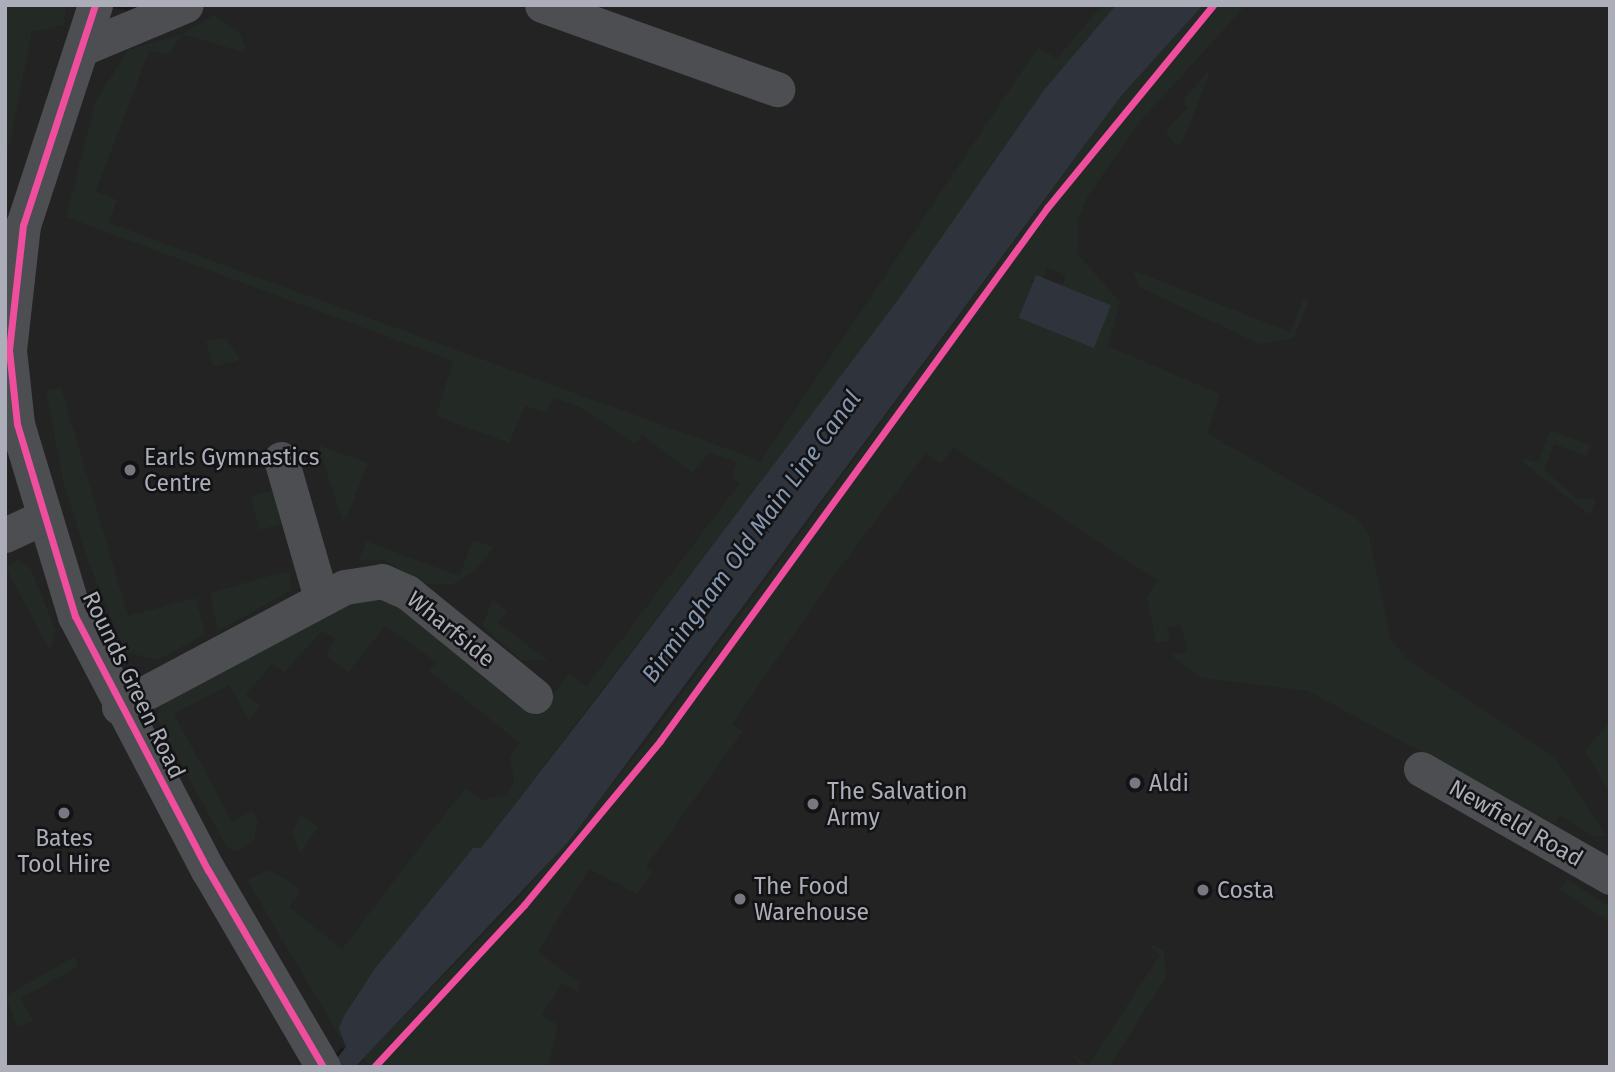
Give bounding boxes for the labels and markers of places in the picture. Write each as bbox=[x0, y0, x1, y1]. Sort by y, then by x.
place label: Earls Gymnastics Centre bbox=[144, 443, 320, 497]
marker: Earls Gymnastics Centre bbox=[122, 462, 138, 478]
place label: Aldi bbox=[1149, 769, 1189, 797]
marker: Aldi bbox=[1127, 775, 1143, 791]
place label: The Salvation Army bbox=[827, 777, 967, 831]
marker: The Salvation Army bbox=[805, 796, 821, 812]
marker: Bates Tool Hire bbox=[56, 805, 72, 821]
place label: Bates Tool Hire bbox=[17, 824, 111, 878]
place label: The Food Warehouse bbox=[754, 872, 869, 926]
place label: Costa bbox=[1217, 876, 1274, 904]
marker: Costa bbox=[1195, 882, 1211, 898]
marker: The Food Warehouse bbox=[732, 891, 748, 907]

